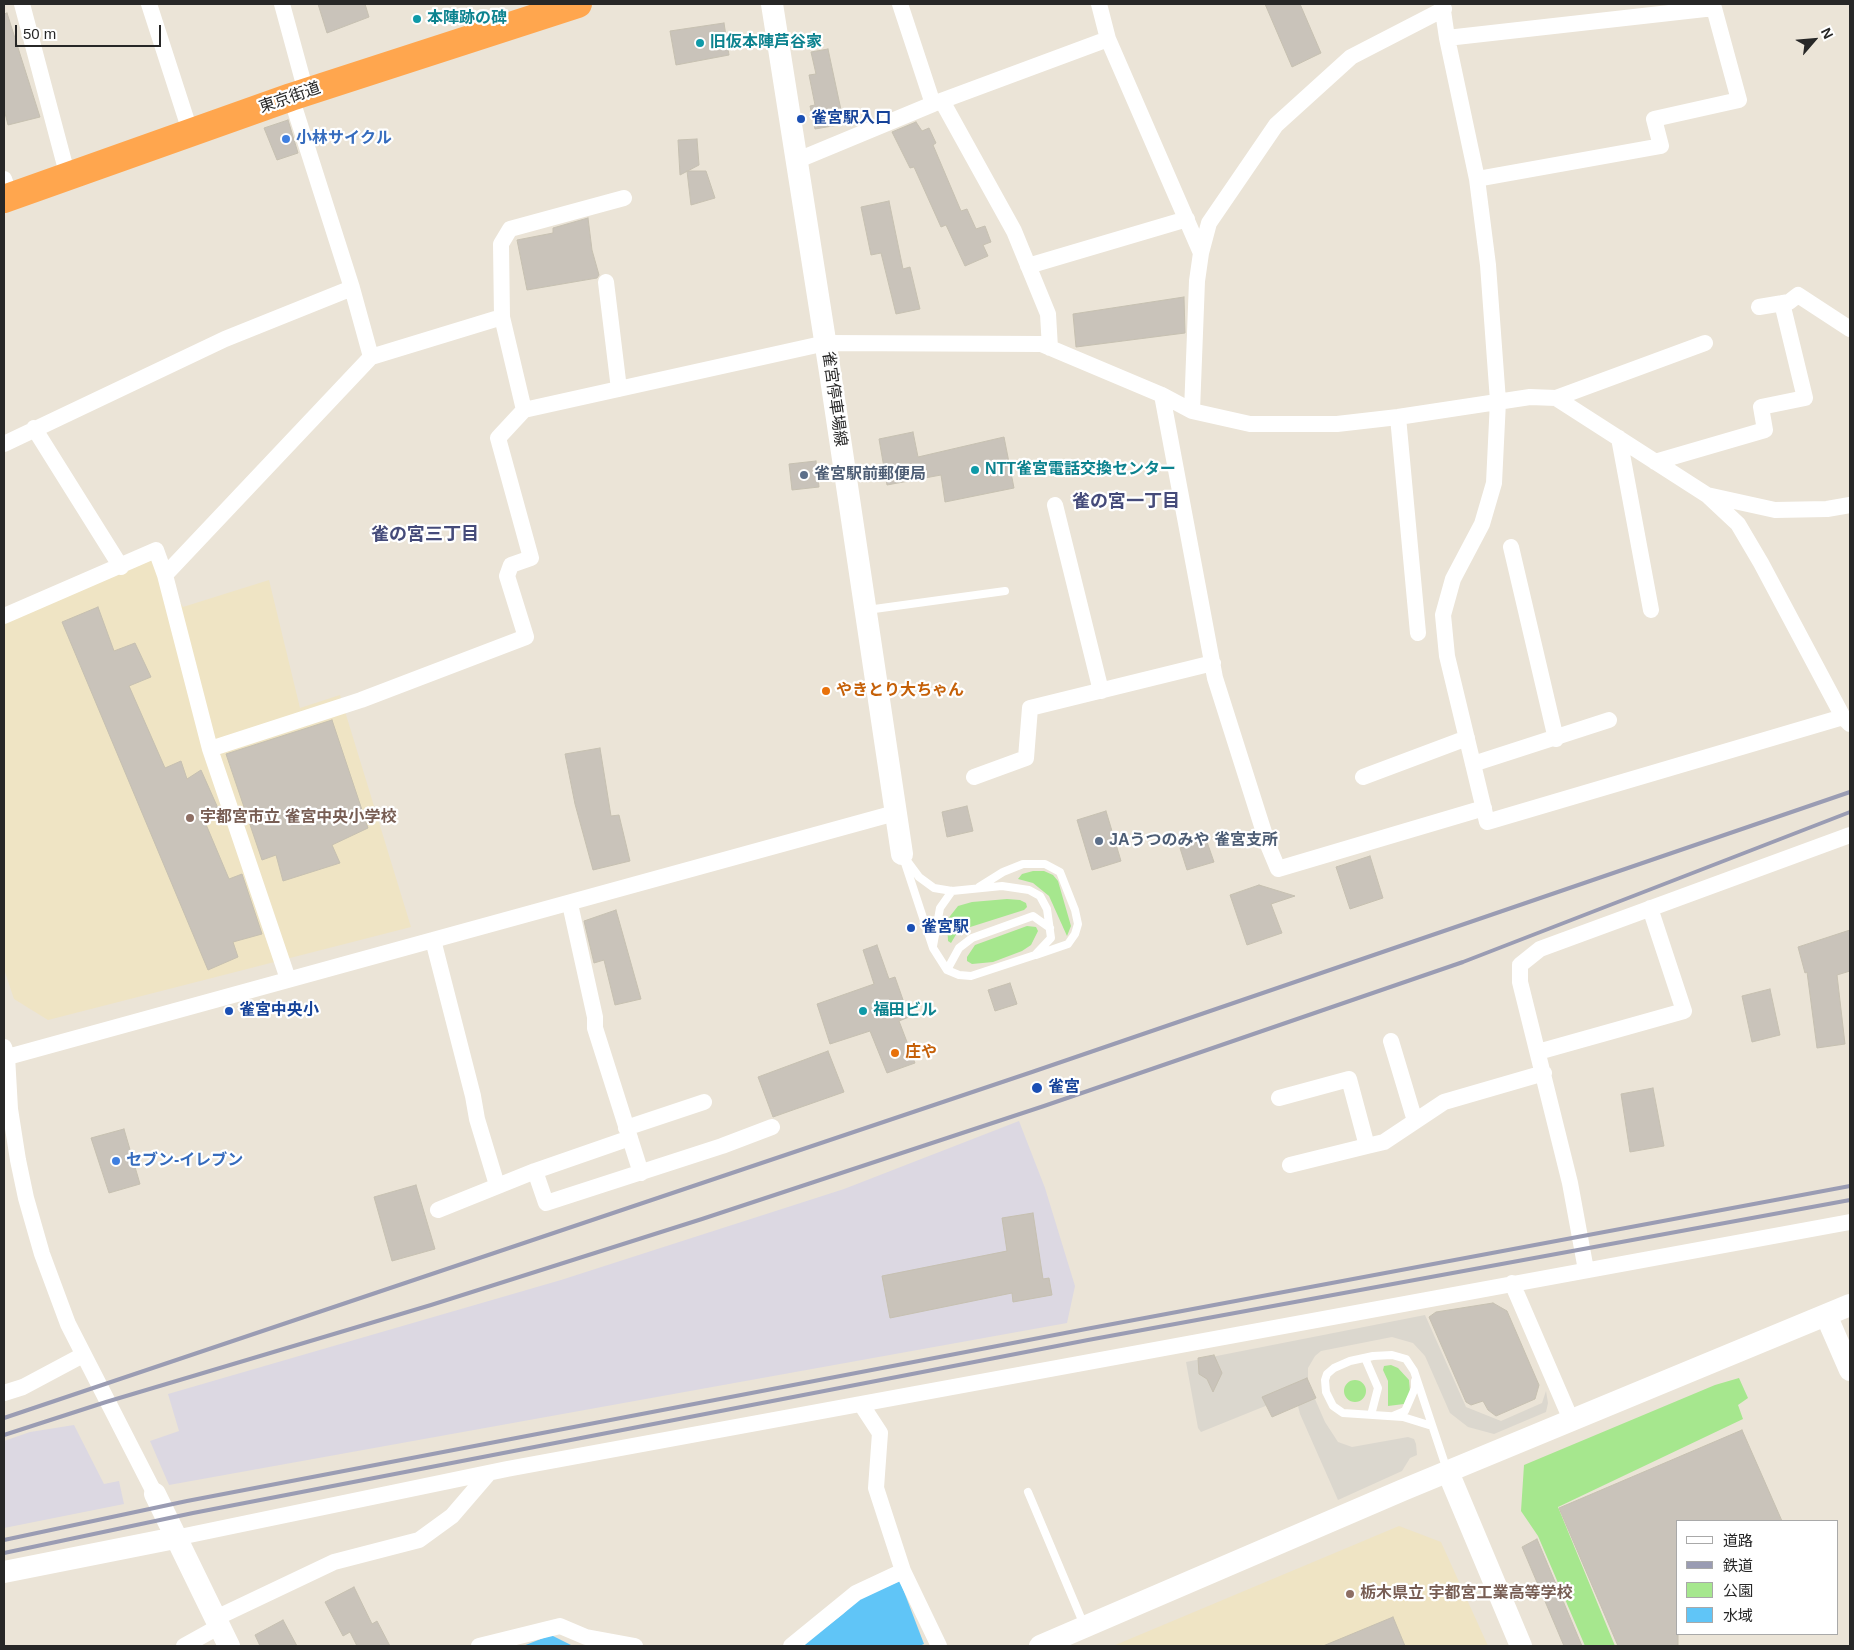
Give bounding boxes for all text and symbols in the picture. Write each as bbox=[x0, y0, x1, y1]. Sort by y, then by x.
place label: 本陣跡の碑 bbox=[427, 9, 507, 29]
marker: 本陣跡の碑 bbox=[411, 13, 423, 25]
scale bar bbox=[18, 15, 164, 47]
north arrow bbox=[1789, 15, 1839, 65]
text: 50 m bbox=[23, 25, 56, 42]
text: N bbox=[1818, 25, 1837, 41]
place label: 旧仮本陣芦谷家 bbox=[710, 33, 822, 53]
marker: 旧仮本陣芦谷家 bbox=[694, 37, 706, 49]
street label: 東京街道 bbox=[257, 79, 323, 117]
place label: 雀宮駅入口 bbox=[811, 109, 891, 129]
marker: 雀宮駅入口 bbox=[795, 113, 807, 125]
place label: 小林サイクル bbox=[296, 129, 392, 149]
marker: 小林サイクル bbox=[280, 133, 292, 145]
street label: 雀宮停車場線 bbox=[818, 350, 850, 448]
place label: NTT雀宮電話交換センター bbox=[985, 460, 1176, 480]
marker: NTT雀宮電話交換センター bbox=[969, 464, 981, 476]
place label: 雀宮駅前郵便局 bbox=[814, 465, 926, 485]
marker: 雀宮駅前郵便局 bbox=[798, 469, 810, 481]
district label: 雀の宮一丁目 bbox=[1072, 491, 1180, 513]
district label: 雀の宮三丁目 bbox=[371, 524, 479, 546]
place label: やきとり大ちゃん bbox=[836, 681, 964, 701]
marker: やきとり大ちゃん bbox=[820, 685, 832, 697]
place label: 宇都宮市立 雀宮中央小学校 bbox=[200, 808, 396, 828]
marker: 宇都宮市立 雀宮中央小学校 bbox=[184, 812, 196, 824]
place label: JAうつのみや 雀宮支所 bbox=[1109, 831, 1278, 851]
marker: JAうつのみや 雀宮支所 bbox=[1093, 835, 1105, 847]
place label: 雀宮駅 bbox=[921, 918, 969, 938]
marker: 雀宮駅 bbox=[905, 922, 917, 934]
place label: 雀宮中央小 bbox=[239, 1001, 319, 1021]
place label: 福田ビル bbox=[873, 1001, 937, 1021]
marker: 雀宮中央小 bbox=[223, 1005, 235, 1017]
marker: 福田ビル bbox=[857, 1005, 869, 1017]
place label: 庄や bbox=[905, 1043, 937, 1063]
marker: 庄や bbox=[889, 1047, 901, 1059]
place label: 雀宮 bbox=[1048, 1078, 1080, 1098]
marker: 雀宮 bbox=[1030, 1081, 1044, 1095]
place label: セブン-イレブン bbox=[126, 1151, 243, 1171]
marker: セブン-イレブン bbox=[110, 1155, 122, 1167]
legend bbox=[1676, 1520, 1839, 1635]
text: 道路 bbox=[1723, 1532, 1753, 1549]
text: 鉄道 bbox=[1723, 1557, 1753, 1574]
text: 公園 bbox=[1723, 1582, 1753, 1599]
place label: 栃木県立 宇都宮工業高等学校 bbox=[1360, 1584, 1572, 1604]
marker: 栃木県立 宇都宮工業高等学校 bbox=[1344, 1588, 1356, 1600]
text: 水域 bbox=[1723, 1607, 1753, 1624]

